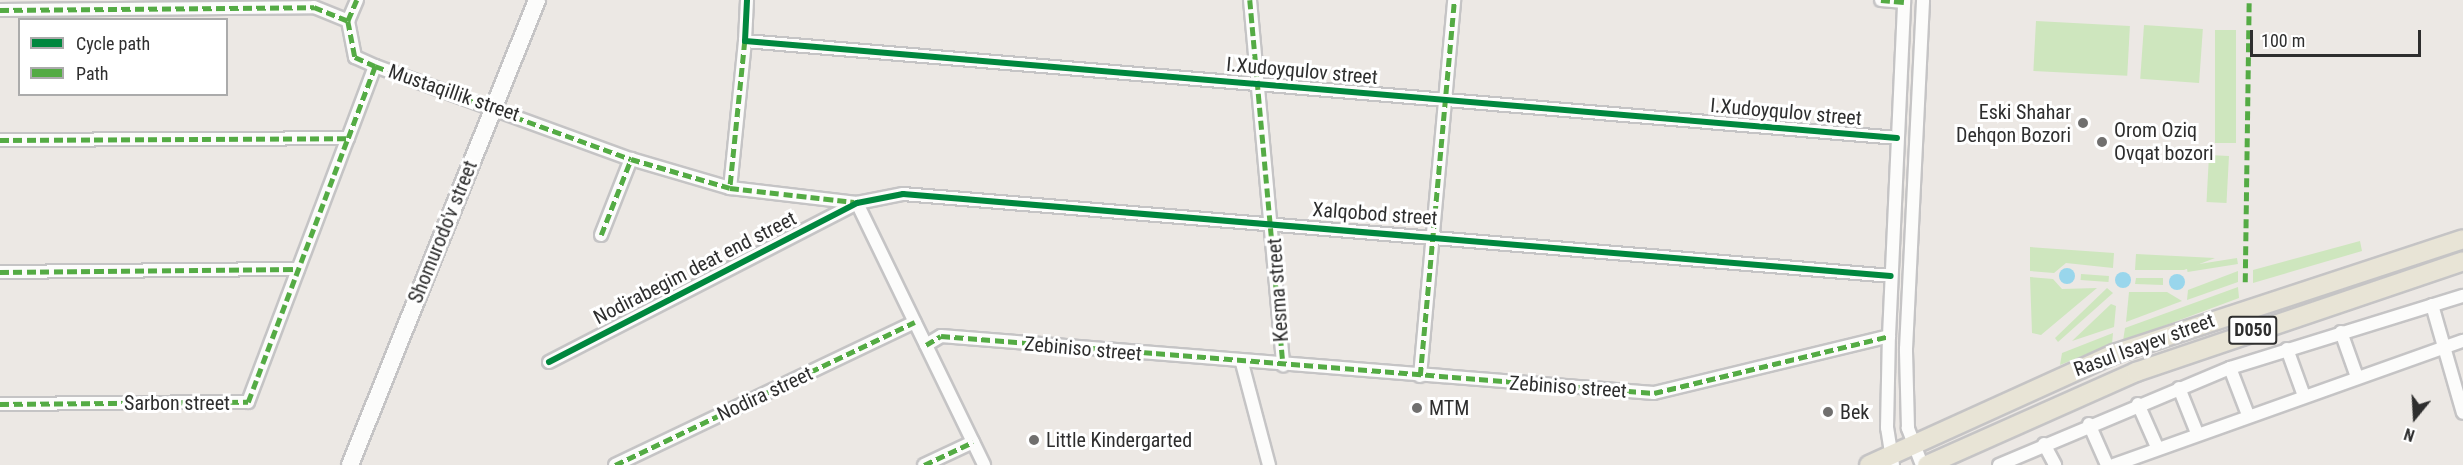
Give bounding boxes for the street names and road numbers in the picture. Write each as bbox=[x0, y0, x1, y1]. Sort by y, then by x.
street label: I.Хudoyqulov street bbox=[1225, 52, 1379, 90]
street label: Mustaqillik street bbox=[385, 59, 523, 127]
street label: I.Хudoyqulov street bbox=[1709, 93, 1863, 131]
street label: Shomurodo'v street bbox=[403, 157, 483, 307]
street label: Хalqobod street bbox=[1312, 198, 1438, 230]
street label: Nodirabegim deat end street bbox=[590, 206, 800, 330]
street label: Kesma street bbox=[1262, 237, 1294, 343]
street label: Rasul Isayev street bbox=[2070, 308, 2218, 382]
road number: D050 bbox=[2228, 315, 2278, 345]
street label: Zebiniso street bbox=[1023, 332, 1143, 366]
street label: Nodira street bbox=[714, 361, 816, 427]
street label: Zebiniso street bbox=[1508, 371, 1628, 403]
street label: Sarbon street bbox=[124, 391, 230, 415]

